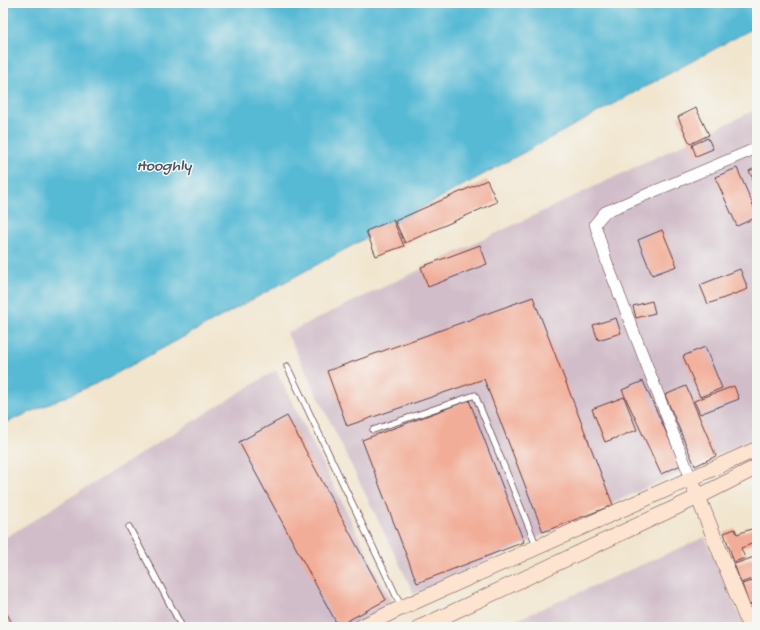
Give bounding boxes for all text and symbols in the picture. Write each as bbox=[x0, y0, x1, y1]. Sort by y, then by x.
water label: Hooghly bbox=[137, 158, 193, 177]

